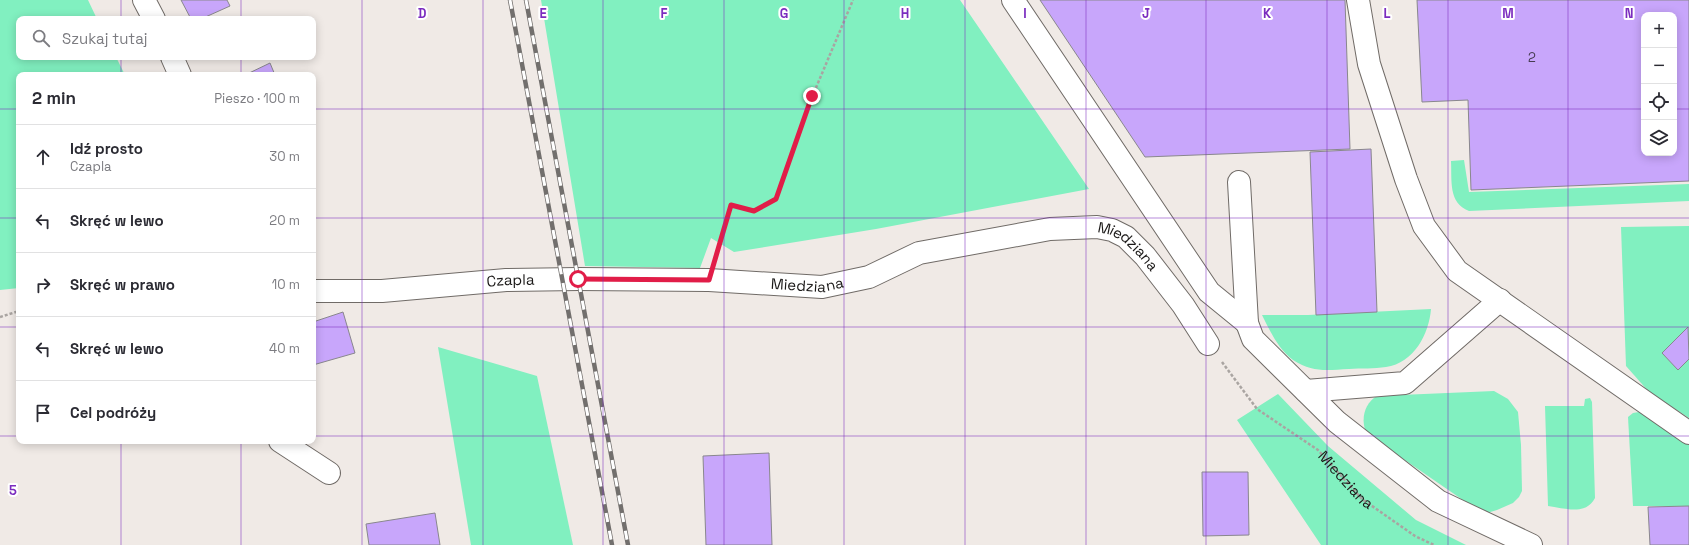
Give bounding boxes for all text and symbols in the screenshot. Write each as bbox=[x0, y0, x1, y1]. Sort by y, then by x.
text: D bbox=[418, 5, 427, 22]
text: E bbox=[539, 5, 547, 22]
text: F bbox=[661, 5, 668, 22]
text: G bbox=[780, 5, 788, 22]
text: H bbox=[901, 5, 909, 22]
text: I bbox=[1023, 5, 1027, 22]
text: J bbox=[1142, 5, 1150, 22]
text: K bbox=[1263, 5, 1272, 22]
text: L bbox=[1383, 5, 1391, 22]
text: M bbox=[1502, 5, 1514, 22]
text: N bbox=[1625, 5, 1633, 22]
map controls bbox=[1641, 12, 1677, 156]
button: + bbox=[1641, 12, 1677, 48]
search box bbox=[16, 16, 316, 60]
icon: search bbox=[30, 27, 52, 49]
text: Szukaj tutaj bbox=[62, 29, 148, 48]
button: − bbox=[1641, 48, 1677, 84]
house number: 2 bbox=[1528, 49, 1536, 66]
button: locate bbox=[1641, 84, 1677, 120]
text: 2 min bbox=[32, 87, 76, 109]
route end bbox=[803, 87, 821, 105]
text: Pieszo · 100 m bbox=[214, 90, 300, 107]
button: layers bbox=[1641, 120, 1677, 156]
text: Idź prosto bbox=[70, 139, 143, 158]
icon: ahead bbox=[32, 146, 54, 168]
text: 30 m bbox=[269, 148, 300, 165]
text: Czapla bbox=[70, 158, 112, 175]
icon: left bbox=[32, 210, 54, 232]
text: Skręć w lewo bbox=[70, 211, 164, 230]
text: 20 m bbox=[269, 212, 300, 229]
street label: Miedziana bbox=[1096, 217, 1163, 275]
street label: Czapla bbox=[486, 270, 535, 291]
route start bbox=[569, 270, 587, 288]
street label: Miedziana bbox=[770, 273, 846, 296]
icon: right bbox=[32, 274, 54, 296]
text: Skręć w prawo bbox=[70, 275, 175, 294]
text: 10 m bbox=[272, 276, 300, 293]
icon: left bbox=[32, 338, 54, 360]
text: Skręć w lewo bbox=[70, 339, 164, 358]
text: 40 m bbox=[269, 340, 300, 357]
icon: arrive bbox=[32, 402, 54, 424]
text: Cel podróży bbox=[70, 403, 156, 422]
street label: Miedziana bbox=[1314, 447, 1378, 513]
text: 5 bbox=[9, 482, 17, 499]

